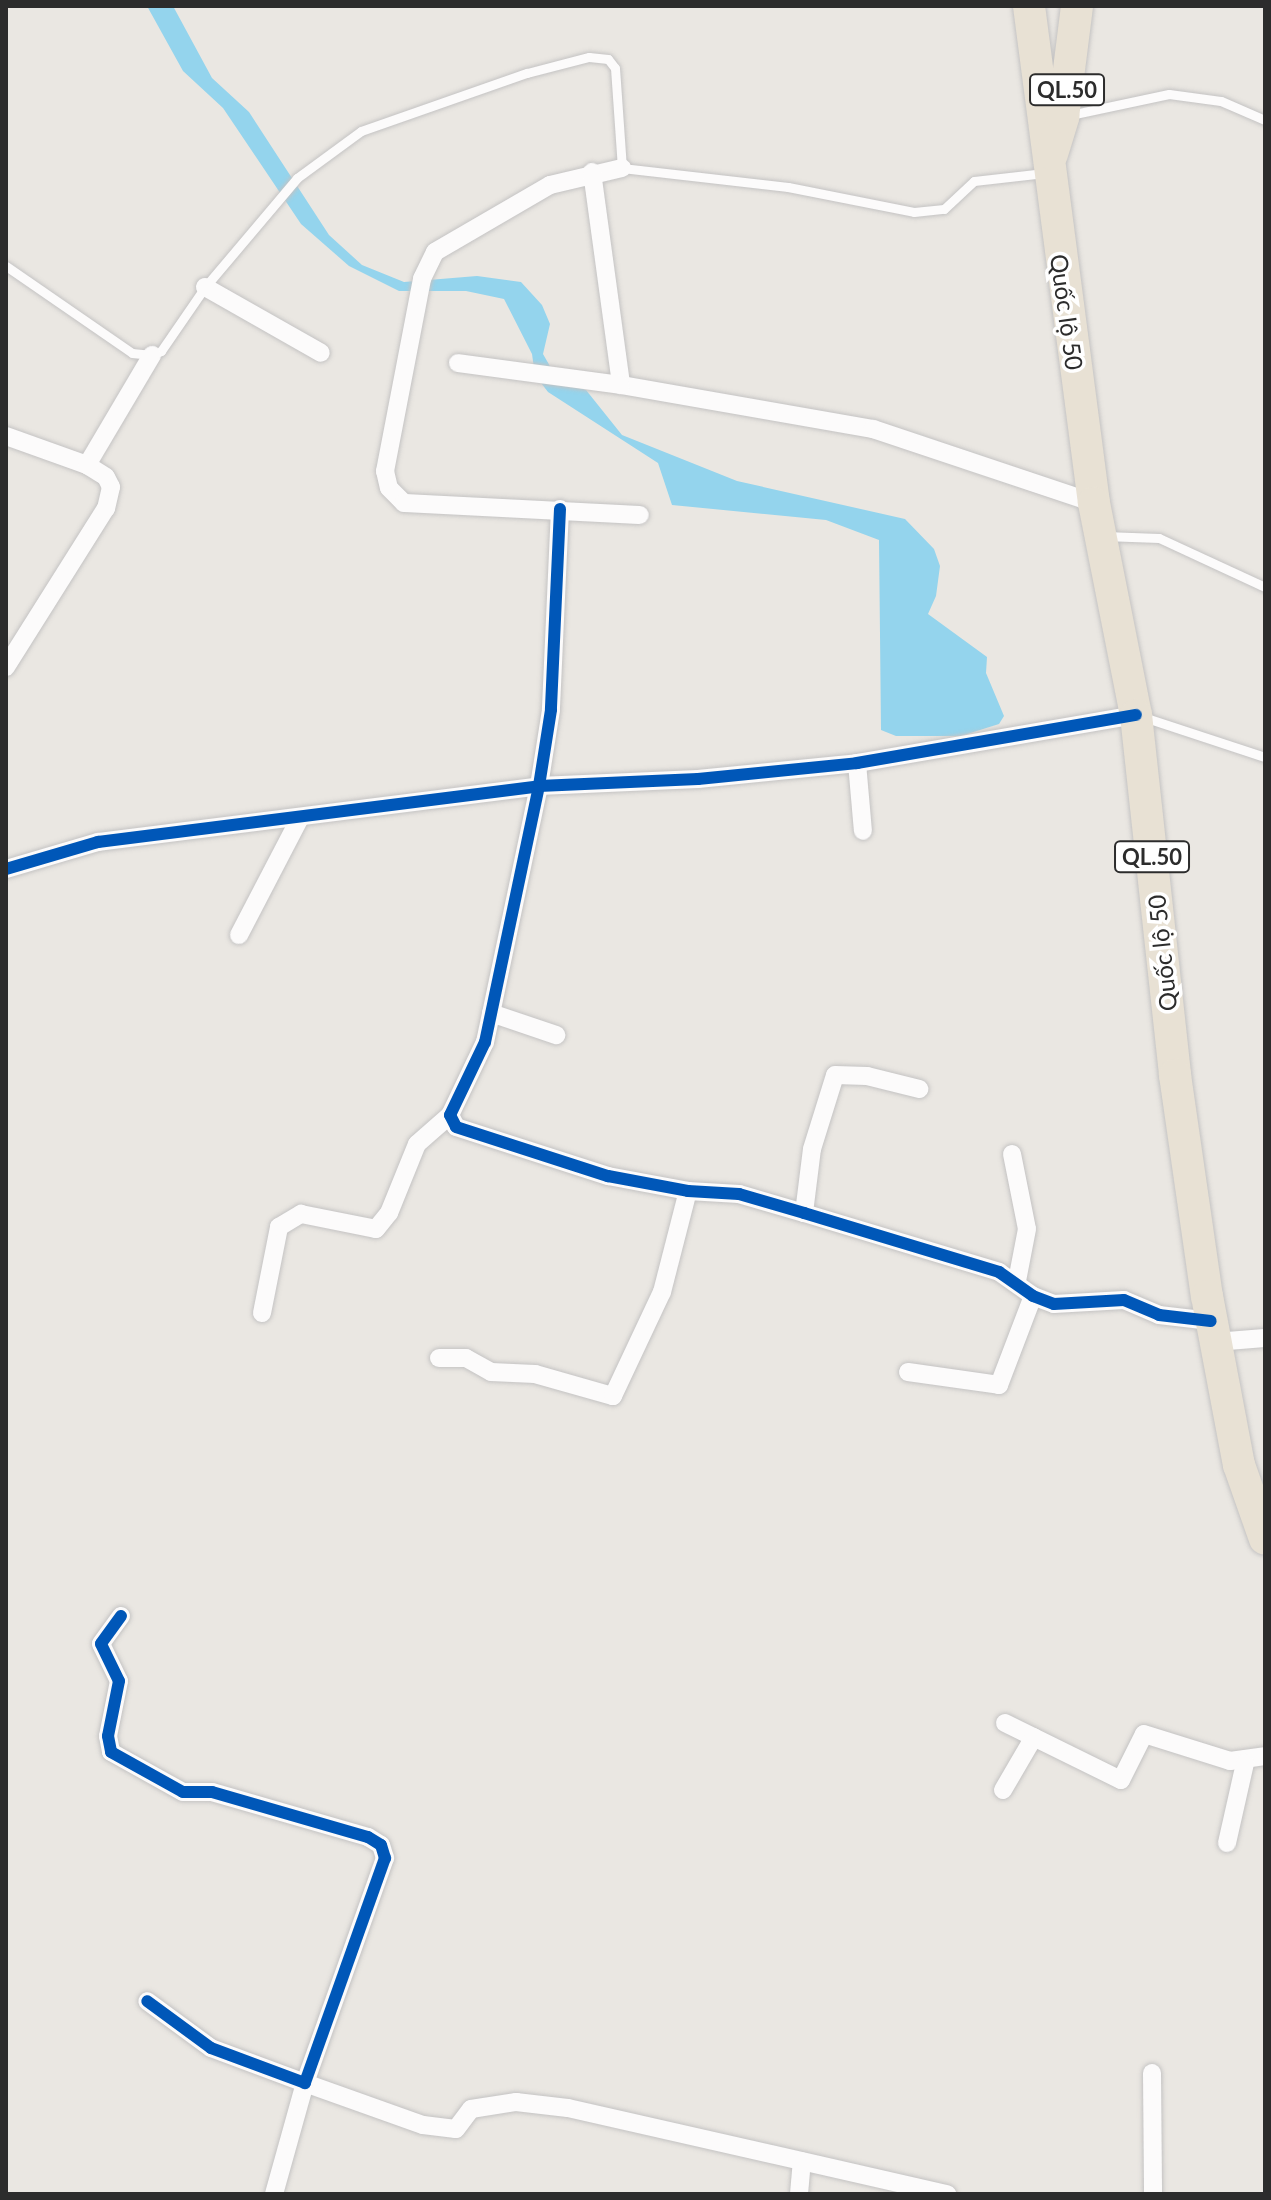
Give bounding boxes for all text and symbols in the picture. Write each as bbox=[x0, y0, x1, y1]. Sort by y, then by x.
road number: QL.50 bbox=[1029, 72, 1105, 108]
street label: Quốc lộ 50 bbox=[1045, 252, 1089, 372]
road number: QL.50 bbox=[1114, 839, 1190, 875]
street label: Quốc lộ 50 bbox=[1142, 893, 1182, 1013]

